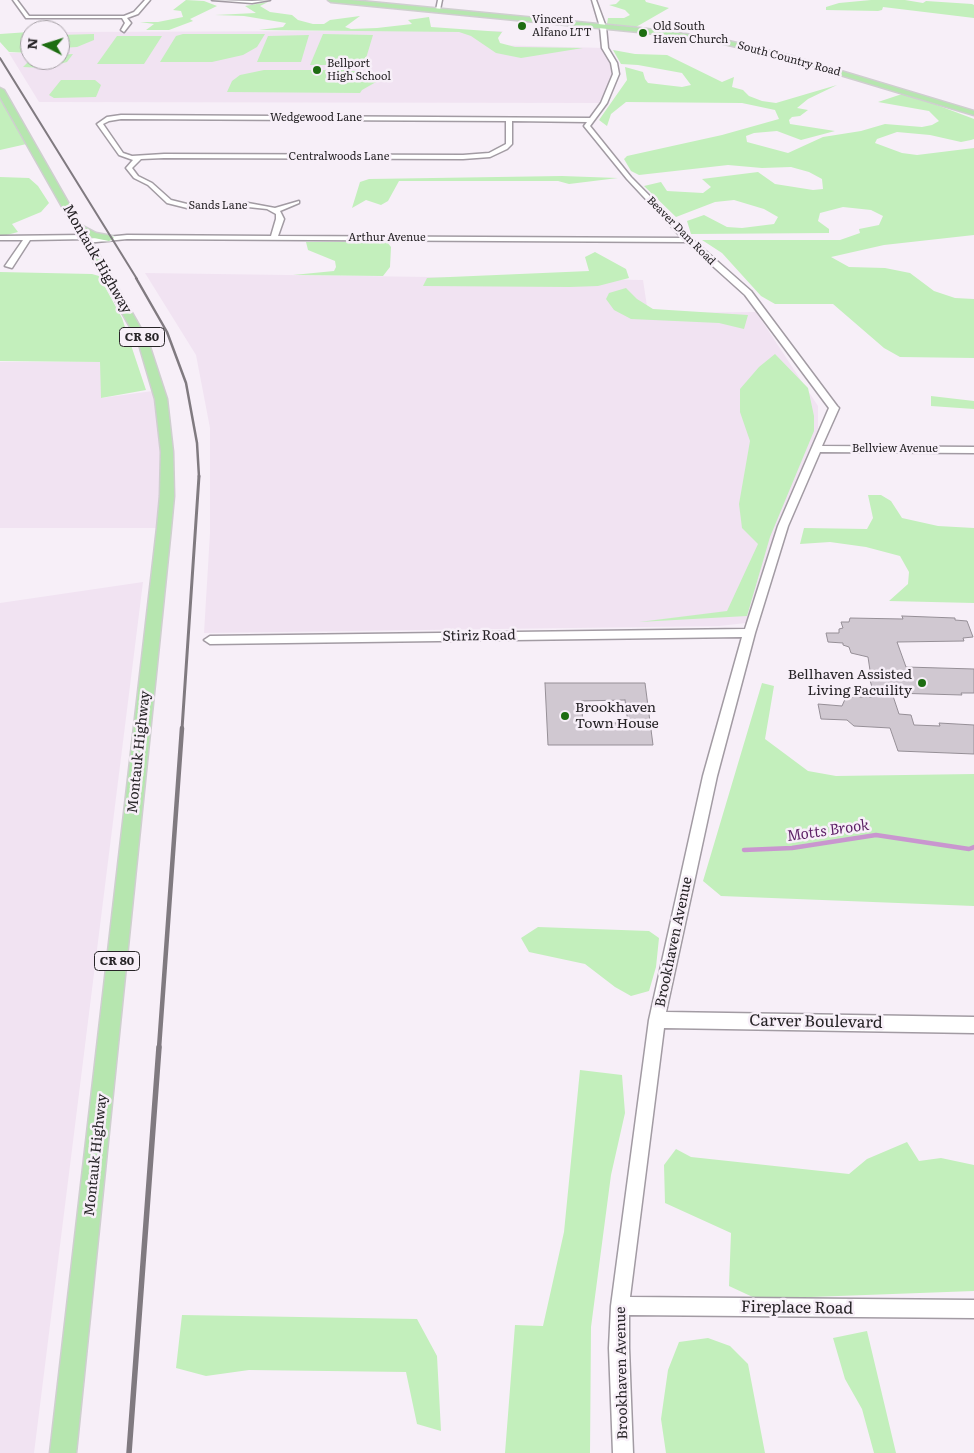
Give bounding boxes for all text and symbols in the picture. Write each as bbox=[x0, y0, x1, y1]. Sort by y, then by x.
place label: Vincent Alfano LTT bbox=[532, 13, 592, 39]
north arrow bbox=[20, 20, 70, 70]
marker: Vincent Alfano LTT bbox=[516, 20, 528, 32]
place label: Old South Haven Church bbox=[653, 20, 728, 46]
marker: Old South Haven Church bbox=[637, 27, 649, 39]
text: N bbox=[21, 37, 42, 51]
street label: South Country Road bbox=[736, 39, 842, 79]
place label: Bellport High School bbox=[327, 57, 391, 83]
marker: Bellport High School bbox=[311, 64, 323, 76]
street label: Wedgewood Lane bbox=[270, 111, 362, 125]
street label: Centralwoods Lane bbox=[289, 150, 389, 164]
street label: Beaver Dam Road bbox=[644, 194, 718, 268]
street label: Sands Lane bbox=[188, 199, 248, 213]
street label: Montauk Highway bbox=[59, 201, 135, 317]
street label: Arthur Avenue bbox=[348, 231, 426, 245]
road number: CR 80 bbox=[120, 328, 164, 347]
street label: Bellview Avenue bbox=[852, 442, 938, 456]
street label: Stiriz Road bbox=[442, 627, 516, 645]
place label: Bellhaven Assisted Living Facuility bbox=[788, 667, 912, 700]
marker: Bellhaven Assisted Living Facuility bbox=[916, 677, 928, 689]
street label: Montauk Highway bbox=[124, 690, 154, 814]
place label: Brookhaven Town House bbox=[575, 700, 659, 732]
marker: Brookhaven Town House bbox=[559, 710, 571, 722]
water label: Motts Brook bbox=[786, 816, 870, 846]
street label: Brookhaven Avenue bbox=[652, 875, 696, 1009]
road number: CR 80 bbox=[94, 951, 140, 970]
street label: Carver Boulevard bbox=[749, 1011, 883, 1033]
street label: Montauk Highway bbox=[81, 1093, 111, 1217]
street label: Fireplace Road bbox=[741, 1297, 853, 1319]
street label: Brookhaven Avenue bbox=[612, 1306, 632, 1440]

